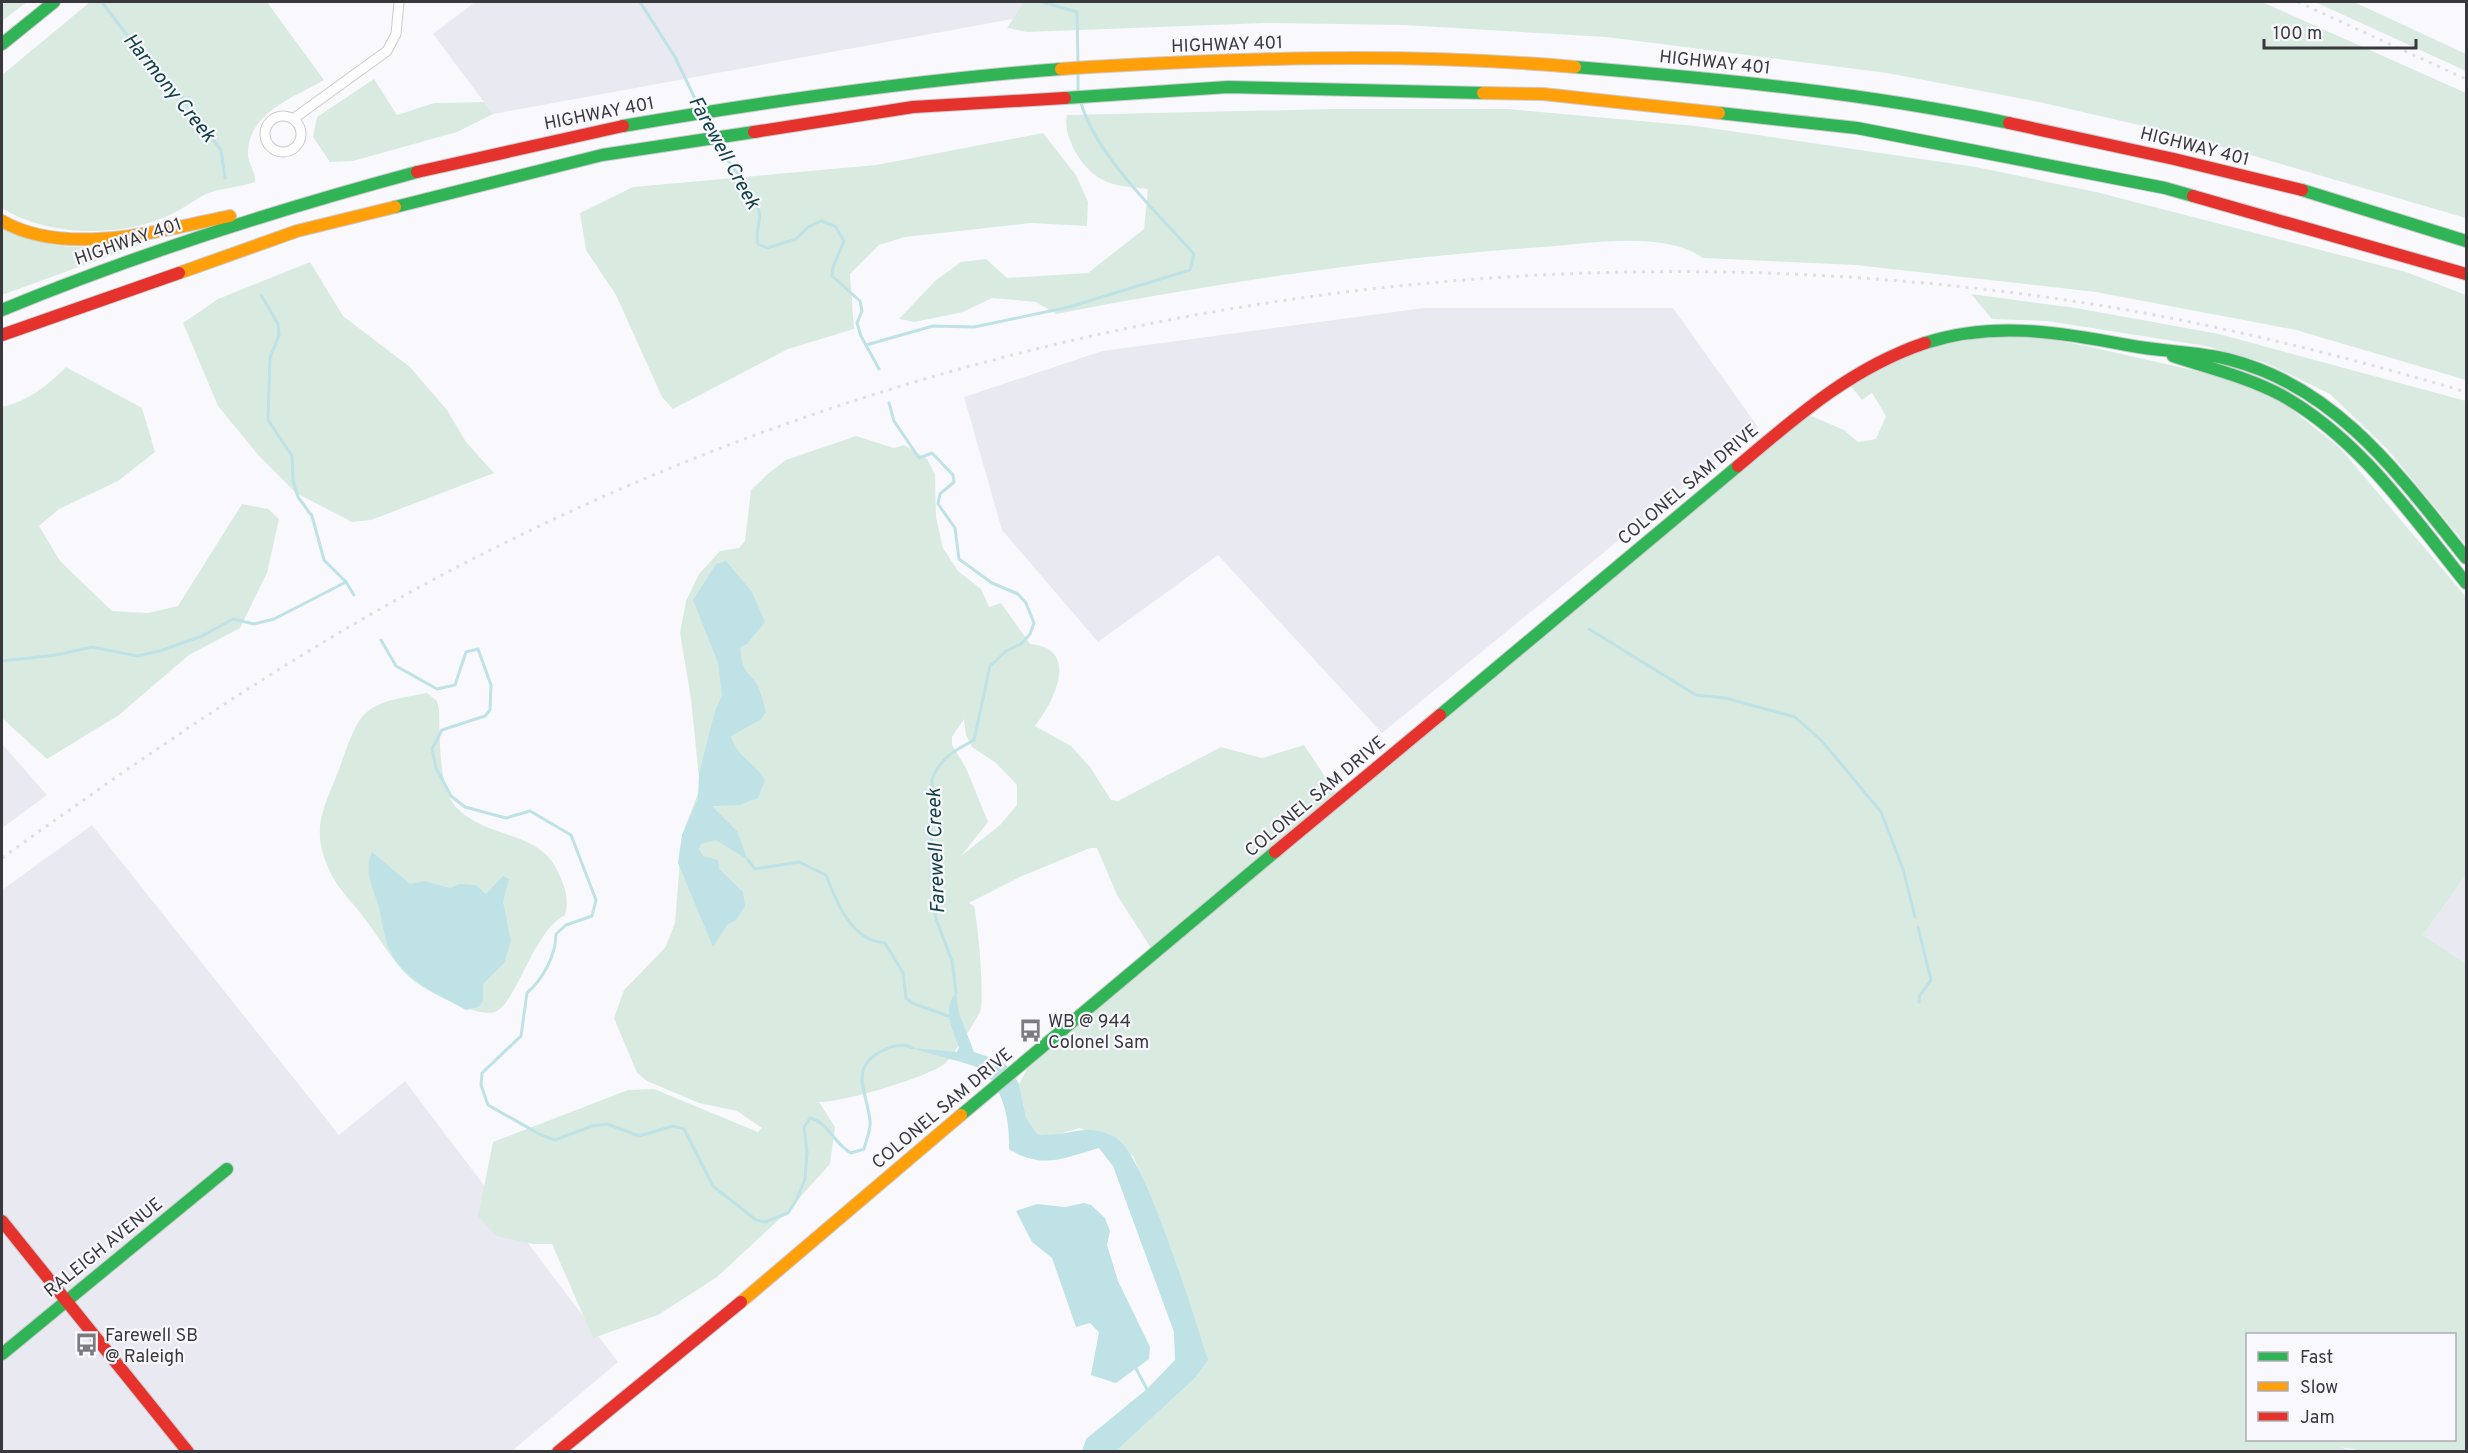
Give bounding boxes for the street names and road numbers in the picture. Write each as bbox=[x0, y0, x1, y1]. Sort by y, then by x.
street label: HIGHWAY 401 bbox=[1171, 32, 1283, 59]
street label: HIGHWAY 401 bbox=[1658, 46, 1772, 81]
street label: HIGHWAY 401 bbox=[542, 93, 656, 136]
street label: HIGHWAY 401 bbox=[2138, 123, 2252, 172]
street label: HIGHWAY 401 bbox=[72, 213, 185, 271]
street label: COLONEL SAM DRIVE bbox=[1614, 419, 1764, 551]
street label: COLONEL SAM DRIVE bbox=[1241, 731, 1391, 863]
street label: COLONEL SAM DRIVE bbox=[868, 1043, 1018, 1175]
street label: RALEIGH AVENUE bbox=[40, 1193, 168, 1303]

